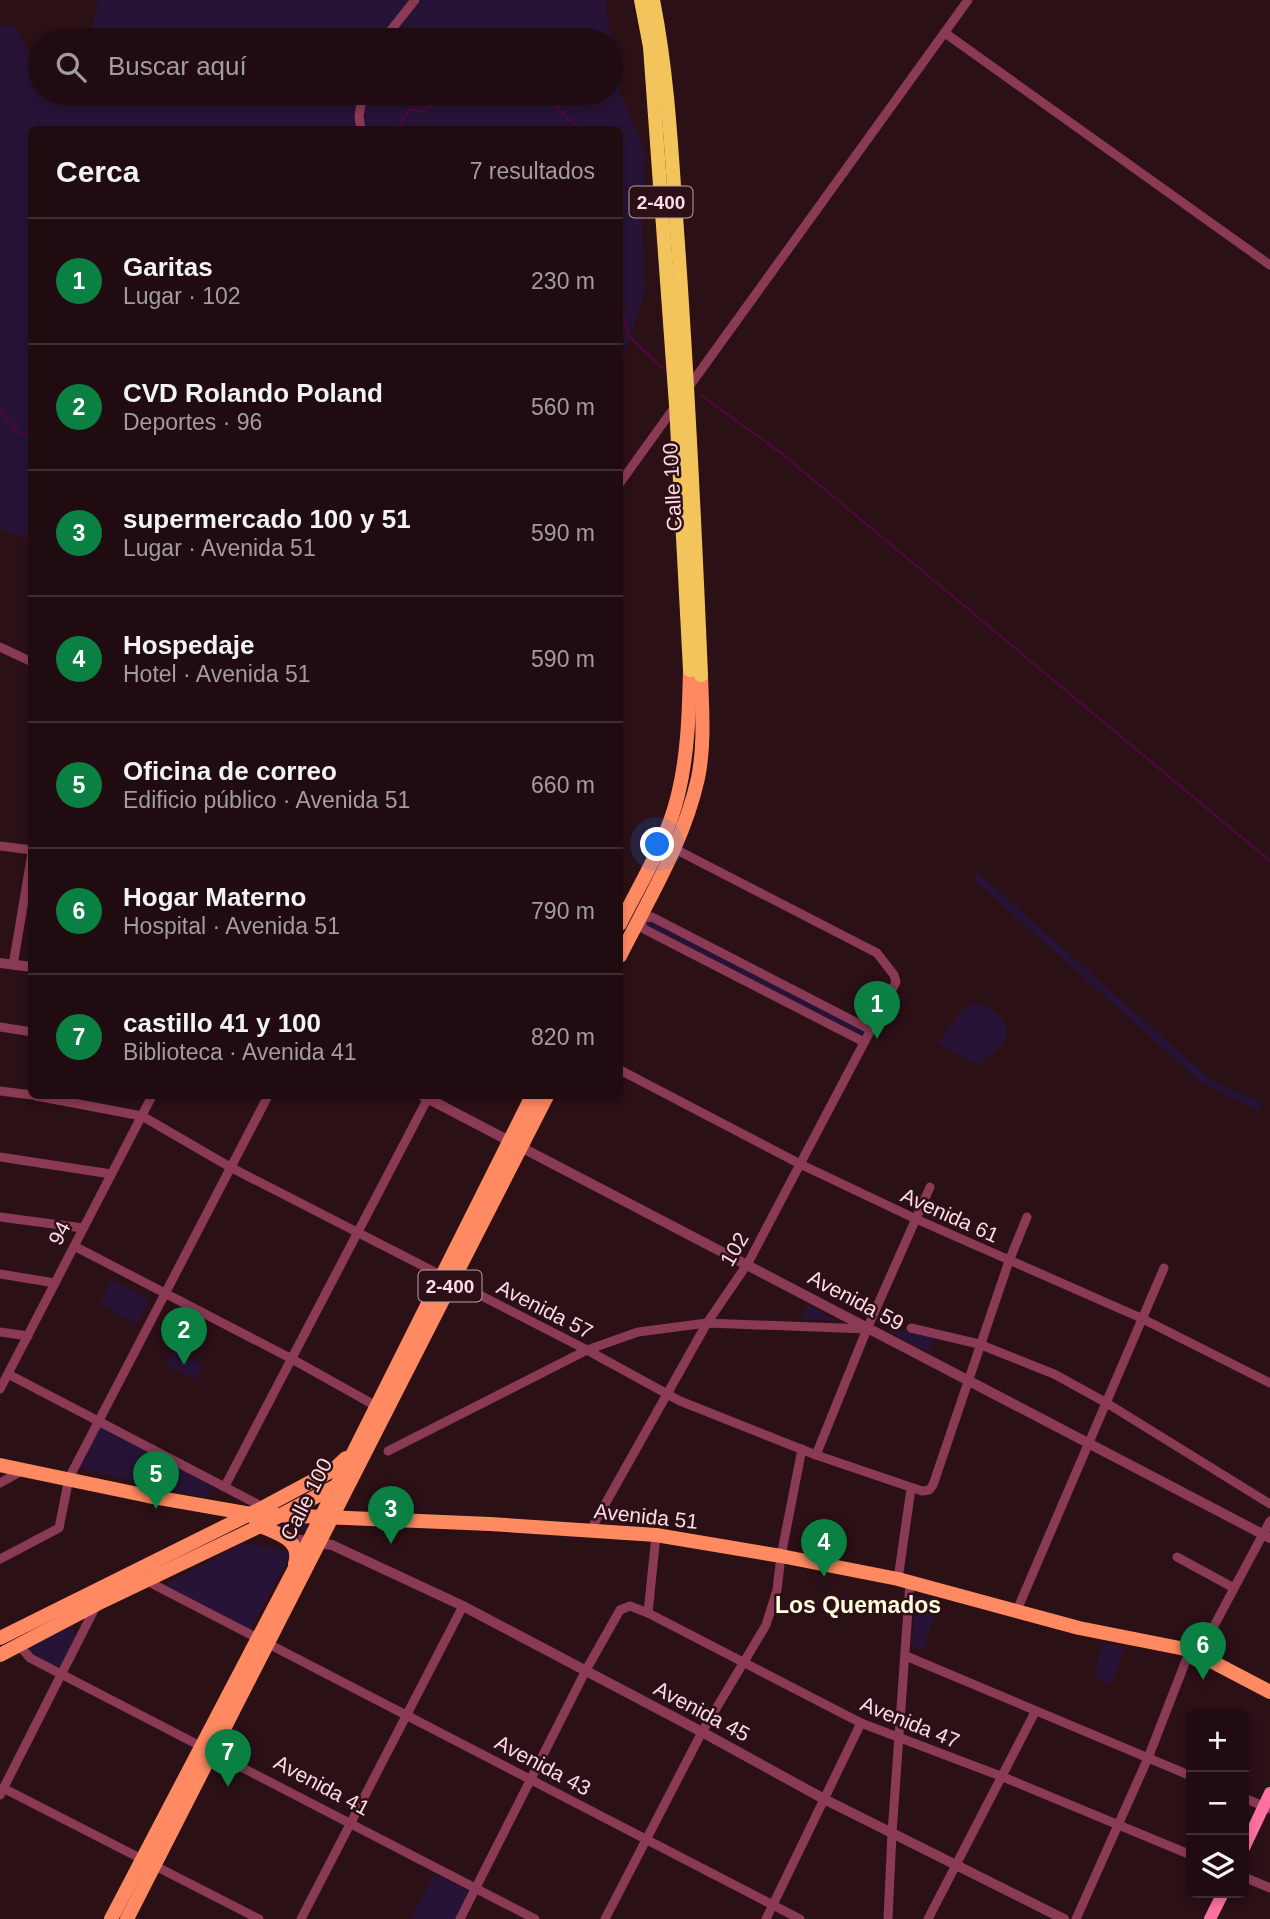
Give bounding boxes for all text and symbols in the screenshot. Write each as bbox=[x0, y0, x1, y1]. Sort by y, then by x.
search box bbox=[28, 28, 623, 105]
icon: search bbox=[52, 48, 90, 86]
text: Buscar aquí bbox=[108, 51, 247, 81]
text: Cerca bbox=[56, 155, 139, 188]
text: 7 resultados bbox=[470, 158, 595, 184]
road number: 2-400 bbox=[630, 186, 692, 218]
text: Garitas bbox=[123, 252, 213, 282]
text: 1 bbox=[73, 268, 85, 294]
text: 230 m bbox=[531, 268, 595, 294]
text: Lugar · 102 bbox=[123, 283, 241, 309]
text: CVD Rolando Poland bbox=[123, 378, 383, 408]
text: 2 bbox=[73, 394, 85, 420]
text: 560 m bbox=[531, 394, 595, 420]
text: Deportes · 96 bbox=[123, 409, 262, 435]
street label: Calle 100 bbox=[658, 442, 686, 532]
text: supermercado 100 y 51 bbox=[123, 504, 411, 534]
text: 3 bbox=[73, 520, 85, 546]
text: 590 m bbox=[531, 520, 595, 546]
text: Lugar · Avenida 51 bbox=[123, 535, 316, 561]
text: Hospedaje bbox=[123, 630, 255, 660]
text: 4 bbox=[73, 646, 85, 672]
text: 590 m bbox=[531, 646, 595, 672]
text: Hotel · Avenida 51 bbox=[123, 661, 311, 687]
text: Oficina de correo bbox=[123, 756, 337, 786]
text: 5 bbox=[73, 772, 85, 798]
text: 660 m bbox=[531, 772, 595, 798]
text: Edificio público · Avenida 51 bbox=[123, 787, 410, 813]
your location bbox=[640, 827, 674, 861]
text: Hogar Materno bbox=[123, 882, 306, 912]
text: 6 bbox=[73, 898, 85, 924]
text: 790 m bbox=[531, 898, 595, 924]
text: Hospital · Avenida 51 bbox=[123, 913, 340, 939]
pin: 1 bbox=[854, 981, 900, 1039]
text: castillo 41 y 100 bbox=[123, 1008, 321, 1038]
text: 7 bbox=[73, 1024, 85, 1050]
text: 820 m bbox=[531, 1024, 595, 1050]
text: Biblioteca · Avenida 41 bbox=[123, 1039, 357, 1065]
street label: Avenida 61 bbox=[897, 1183, 1003, 1247]
street label: 94 bbox=[43, 1217, 75, 1249]
street label: 102 bbox=[715, 1228, 753, 1270]
street label: Avenida 59 bbox=[804, 1265, 908, 1335]
road number: 2-400 bbox=[419, 1270, 482, 1302]
street label: Avenida 57 bbox=[493, 1275, 597, 1343]
pin: 2 bbox=[161, 1307, 207, 1365]
pin: 5 bbox=[133, 1451, 179, 1509]
street label: Calle 100 bbox=[276, 1454, 336, 1544]
pin: 3 bbox=[368, 1486, 414, 1544]
street label: Avenida 51 bbox=[593, 1499, 699, 1533]
pin: 4 bbox=[801, 1519, 847, 1577]
district label: Los Quemados bbox=[775, 1592, 941, 1618]
pin: 6 bbox=[1180, 1622, 1226, 1680]
street label: Avenida 45 bbox=[650, 1676, 754, 1746]
street label: Avenida 47 bbox=[857, 1692, 963, 1752]
map controls bbox=[1186, 1709, 1249, 1898]
button: + bbox=[1186, 1709, 1249, 1772]
pin: 7 bbox=[205, 1729, 251, 1787]
street label: Avenida 43 bbox=[491, 1730, 595, 1800]
street label: Avenida 41 bbox=[270, 1750, 374, 1820]
button: − bbox=[1186, 1772, 1249, 1835]
button: layers bbox=[1186, 1835, 1249, 1898]

